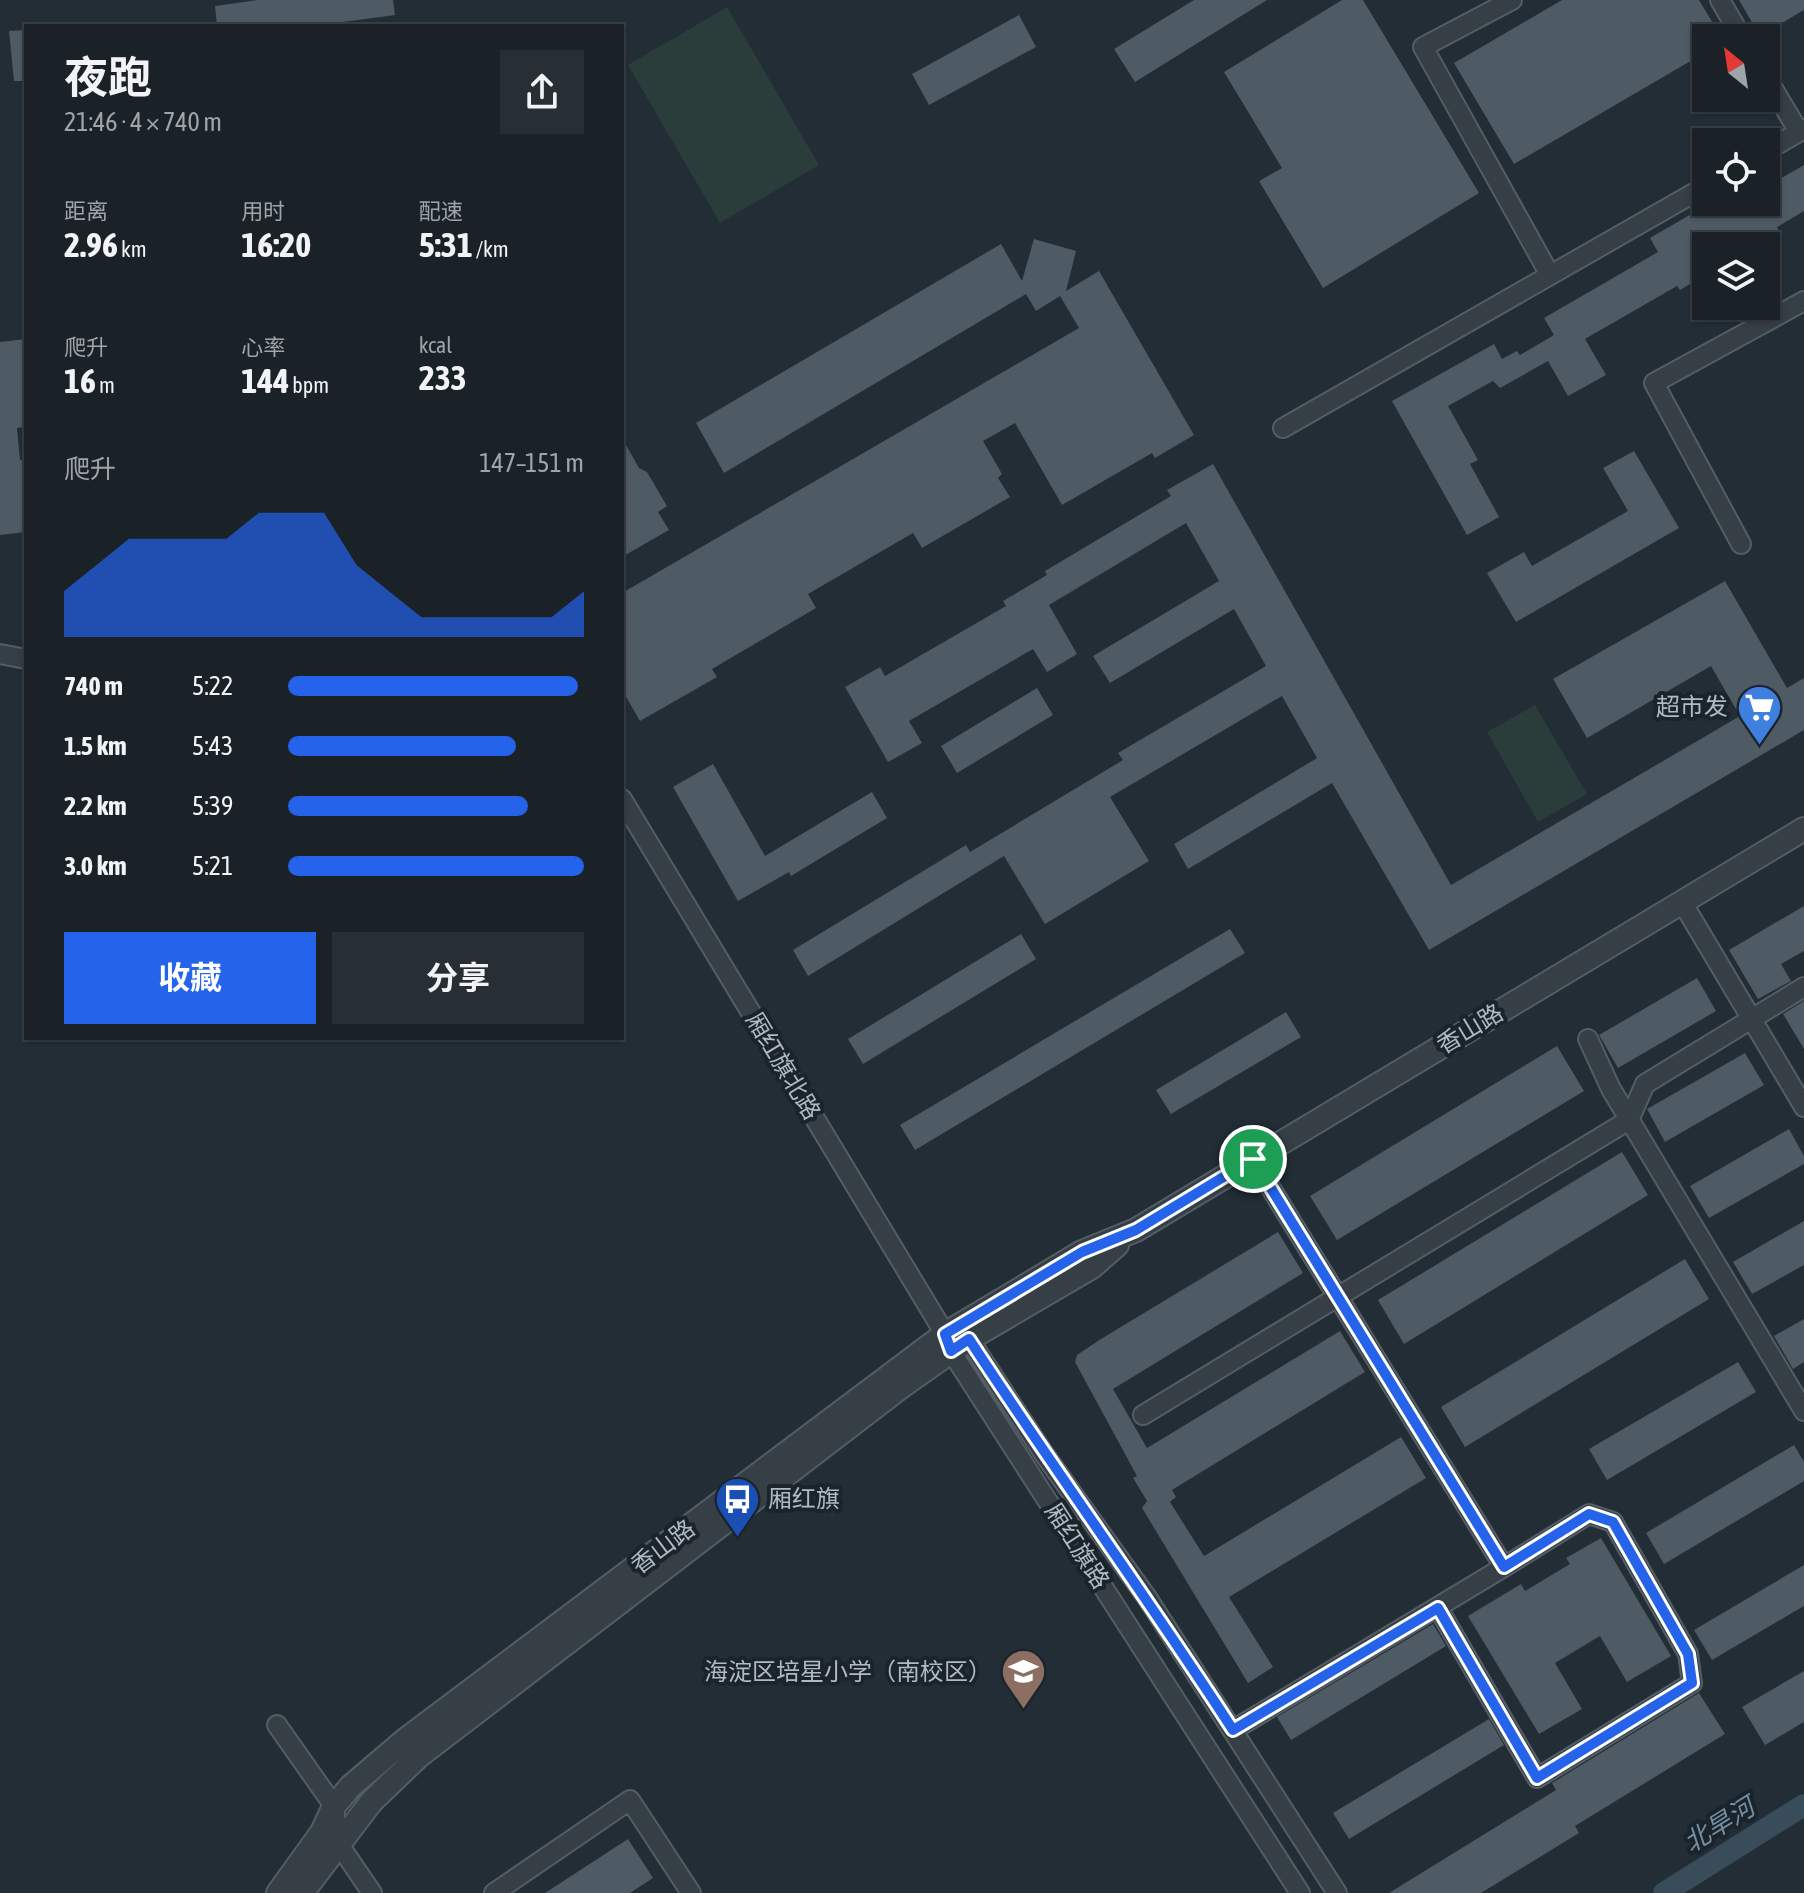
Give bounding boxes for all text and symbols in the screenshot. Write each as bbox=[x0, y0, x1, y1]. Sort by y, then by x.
north arrow bbox=[1692, 24, 1780, 112]
map controls bbox=[1692, 24, 1780, 320]
button: share bbox=[500, 50, 584, 134]
text: 夜跑 bbox=[64, 52, 152, 102]
text: 21:46 · 4 × 740 m bbox=[64, 107, 222, 137]
button: locate bbox=[1692, 128, 1780, 216]
text: 距离 bbox=[64, 198, 108, 224]
text: 用时 bbox=[241, 198, 285, 224]
text: 配速 bbox=[419, 198, 463, 224]
text: 2.96 bbox=[64, 225, 118, 264]
text: 16:20 bbox=[241, 225, 311, 264]
text: 5:31 bbox=[419, 225, 473, 264]
button: layers bbox=[1692, 232, 1780, 320]
text: km bbox=[118, 236, 147, 262]
text: /km bbox=[473, 236, 509, 262]
text: kcal bbox=[419, 332, 452, 358]
text: 爬升 bbox=[64, 334, 108, 360]
text: 心率 bbox=[241, 334, 285, 360]
text: 233 bbox=[419, 358, 467, 397]
text: 16 bbox=[64, 361, 96, 400]
text: 144 bbox=[241, 361, 289, 400]
text: m bbox=[96, 372, 115, 398]
text: bpm bbox=[289, 372, 329, 398]
text: 147–151 m bbox=[479, 448, 584, 478]
text: 爬升 bbox=[64, 454, 116, 484]
text: 740 m bbox=[64, 671, 123, 701]
text: 5:22 bbox=[192, 671, 233, 701]
supermarket icon: 超市发 bbox=[1735, 683, 1783, 746]
place label: 超市发 bbox=[1656, 693, 1728, 720]
text: 1.5 km bbox=[64, 731, 127, 761]
text: 5:43 bbox=[192, 731, 233, 761]
text: 2.2 km bbox=[64, 791, 127, 821]
text: 5:39 bbox=[192, 791, 233, 821]
text: 3.0 km bbox=[64, 851, 127, 881]
text: 5:21 bbox=[192, 851, 233, 881]
button: 收藏 bbox=[64, 932, 316, 1024]
button: 分享 bbox=[332, 932, 584, 1024]
street label: 香山路 bbox=[1432, 998, 1508, 1059]
street label: 厢红旗北路 bbox=[741, 1007, 826, 1124]
pin bbox=[1219, 1125, 1287, 1193]
icon: arrive bbox=[1231, 1137, 1275, 1181]
bus stop icon: 厢红旗 bbox=[713, 1475, 761, 1538]
place label: 厢红旗 bbox=[768, 1485, 840, 1512]
street label: 厢红旗路 bbox=[1040, 1498, 1115, 1593]
street label: 香山路 bbox=[626, 1514, 700, 1579]
school or university icon: 海淀区培星小学（南校区） bbox=[999, 1648, 1047, 1711]
place label: 海淀区培星小学（南校区） bbox=[704, 1658, 992, 1685]
water label: 北旱河 bbox=[1678, 1789, 1764, 1858]

